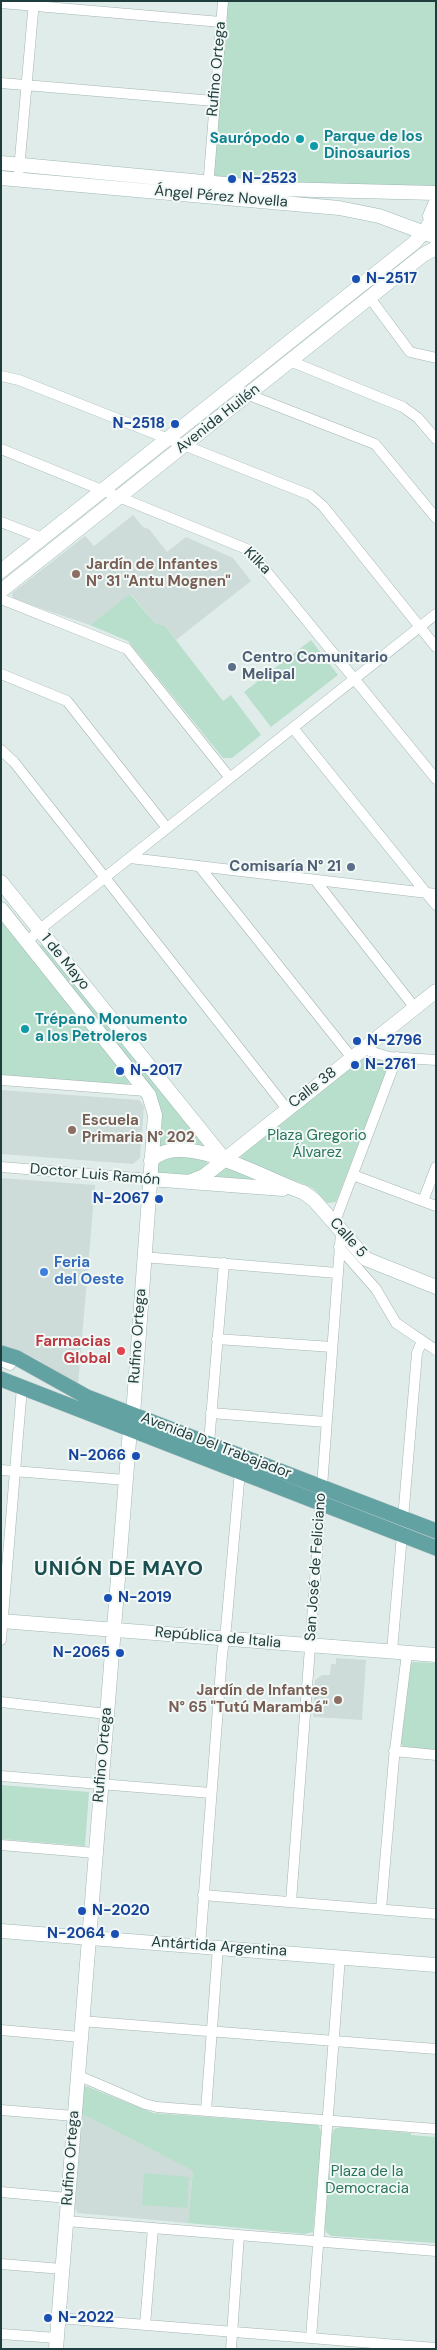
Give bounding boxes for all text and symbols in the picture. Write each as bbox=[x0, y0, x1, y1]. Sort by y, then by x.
street label: Rufino Ortega bbox=[204, 21, 230, 117]
place label: Parque de los Dinosaurios bbox=[324, 128, 423, 163]
place label: Saurópodo bbox=[210, 130, 290, 148]
marker: Saurópodo bbox=[294, 133, 306, 145]
marker: Parque de los Dinosaurios bbox=[308, 140, 320, 152]
place label: N-2523 bbox=[242, 170, 297, 188]
marker: N-2523 bbox=[226, 173, 238, 185]
street label: Ángel Pérez Novella bbox=[154, 182, 288, 212]
place label: N-2517 bbox=[366, 270, 417, 288]
marker: N-2517 bbox=[350, 273, 362, 285]
street label: Avenida Huilén bbox=[172, 381, 264, 457]
place label: N-2518 bbox=[112, 415, 165, 433]
marker: N-2518 bbox=[169, 418, 181, 430]
street label: Kilka bbox=[240, 544, 274, 578]
place label: Jardín de Infantes N° 31 "Antu Mognen" bbox=[86, 556, 231, 591]
marker: Jardín de Infantes N° 31 "Antu Mognen" bbox=[70, 568, 82, 580]
place label: Centro Comunitario Melipal bbox=[242, 649, 388, 684]
marker: Centro Comunitario Melipal bbox=[226, 661, 238, 673]
place label: Comisaría N° 21 bbox=[229, 858, 341, 876]
marker: Comisaría N° 21 bbox=[345, 861, 357, 873]
street label: 1 de Mayo bbox=[37, 930, 93, 994]
place label: Trépano Monumento a los Petroleros bbox=[35, 1011, 188, 1046]
marker: Trépano Monumento a los Petroleros bbox=[19, 1023, 31, 1035]
place label: N-2796 bbox=[367, 1032, 422, 1050]
marker: N-2796 bbox=[351, 1035, 363, 1047]
place label: N-2761 bbox=[365, 1056, 416, 1074]
marker: N-2761 bbox=[349, 1059, 361, 1071]
place label: N-2017 bbox=[130, 1062, 182, 1080]
street label: Calle 38 bbox=[285, 1064, 341, 1112]
marker: N-2017 bbox=[114, 1065, 126, 1077]
place label: Escuela Primaria N° 202 bbox=[82, 1112, 195, 1147]
marker: Escuela Primaria N° 202 bbox=[66, 1124, 78, 1136]
park label: Plaza Gregorio Álvarez bbox=[267, 1127, 367, 1162]
street label: Doctor Luis Ramón bbox=[29, 1160, 161, 1190]
place label: N-2067 bbox=[93, 1190, 149, 1208]
marker: N-2067 bbox=[153, 1193, 165, 1205]
street label: Calle 5 bbox=[325, 1214, 371, 1262]
place label: Feria del Oeste bbox=[54, 1254, 124, 1289]
marker: Feria del Oeste bbox=[38, 1266, 50, 1278]
street label: Rufino Ortega bbox=[126, 1288, 150, 1384]
place label: Farmacias Global bbox=[35, 1333, 111, 1368]
marker: Farmacias Global bbox=[115, 1345, 127, 1357]
street label: Avenida Del Trabajador bbox=[138, 1409, 294, 1483]
place label: N-2066 bbox=[68, 1447, 126, 1465]
marker: N-2066 bbox=[130, 1450, 142, 1462]
street label: San José de Feliciano bbox=[302, 1492, 330, 1642]
district label: UNIÓN DE MAYO bbox=[32, 1558, 206, 1582]
place label: N-2019 bbox=[118, 1589, 172, 1607]
marker: N-2019 bbox=[102, 1592, 114, 1604]
street label: República de Italia bbox=[154, 1624, 282, 1652]
place label: N-2065 bbox=[53, 1644, 110, 1662]
marker: N-2065 bbox=[114, 1647, 126, 1659]
place label: Jardín de Infantes N° 65 "Tutú Marambá" bbox=[169, 1682, 328, 1717]
marker: Jardín de Infantes N° 65 "Tutú Marambá" bbox=[332, 1694, 344, 1706]
street label: Rufino Ortega bbox=[90, 1707, 116, 1803]
place label: N-2020 bbox=[92, 1902, 150, 1920]
marker: N-2020 bbox=[76, 1905, 88, 1917]
place label: N-2064 bbox=[47, 1925, 105, 1943]
marker: N-2064 bbox=[109, 1928, 121, 1940]
street label: Antártida Argentina bbox=[151, 1933, 287, 1961]
street label: Rufino Ortega bbox=[59, 2110, 83, 2206]
park label: Plaza de la Democracia bbox=[325, 2163, 409, 2198]
place label: N-2022 bbox=[58, 2309, 114, 2327]
marker: N-2022 bbox=[42, 2312, 54, 2324]

